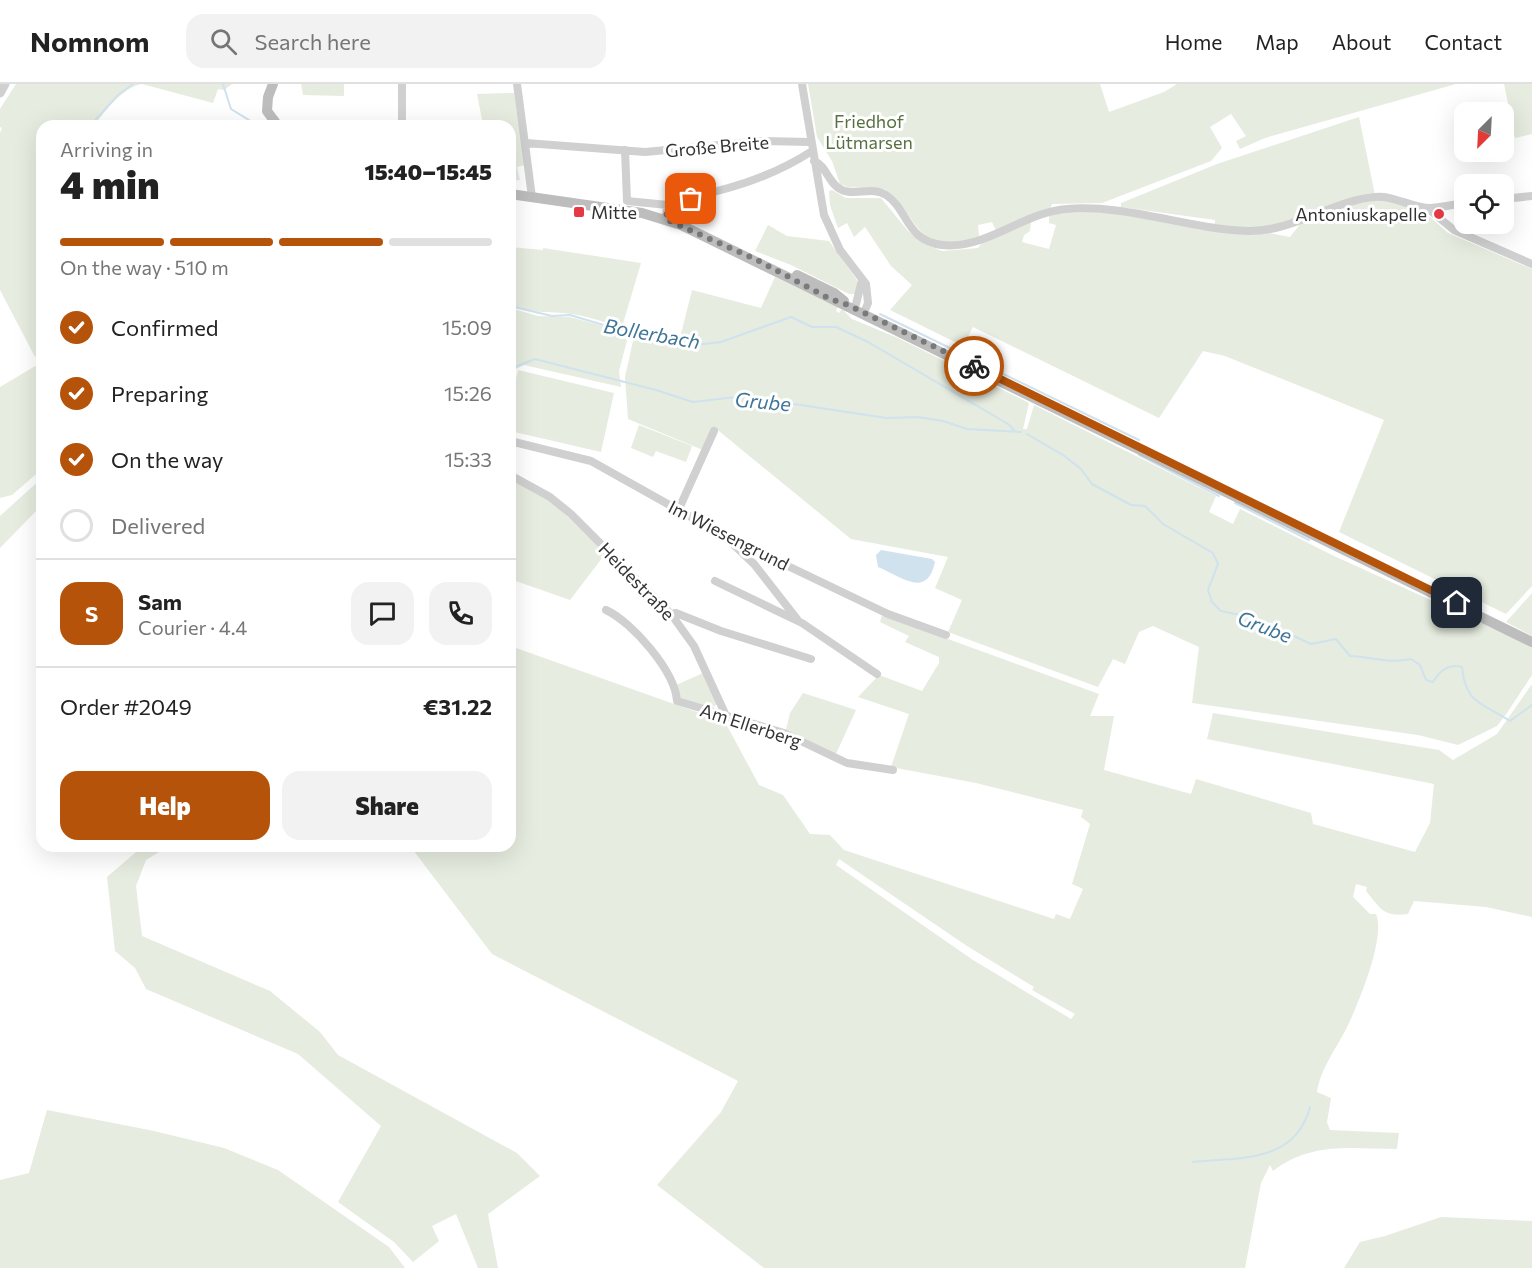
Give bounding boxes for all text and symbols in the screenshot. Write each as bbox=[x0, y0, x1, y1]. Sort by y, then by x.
search box bbox=[186, 14, 606, 68]
text: Nomnom bbox=[30, 24, 150, 58]
icon: search bbox=[207, 25, 240, 58]
text: Search here bbox=[255, 28, 371, 55]
text: Home bbox=[1165, 29, 1222, 54]
text: Map bbox=[1255, 29, 1299, 54]
text: About bbox=[1332, 29, 1391, 54]
text: Contact bbox=[1424, 29, 1502, 54]
north arrow bbox=[1454, 102, 1514, 162]
map controls bbox=[1454, 102, 1514, 234]
park label: Friedhof Lütmarsen bbox=[825, 110, 913, 153]
street label: Große Breite bbox=[664, 131, 770, 161]
text: Arriving in bbox=[60, 137, 153, 161]
text: 15:40–15:45 bbox=[364, 158, 492, 185]
text: 4 min bbox=[60, 159, 160, 207]
pin bbox=[665, 173, 716, 224]
button: locate bbox=[1454, 174, 1514, 234]
icon: bag bbox=[674, 182, 707, 215]
place label: Mitte bbox=[591, 201, 637, 223]
place label: Antoniuskapelle bbox=[1295, 203, 1427, 225]
marker: Mitte bbox=[572, 205, 586, 219]
marker: Antoniuskapelle bbox=[1432, 207, 1446, 221]
text: On the way · 510 m bbox=[60, 255, 229, 279]
icon: check bbox=[60, 311, 93, 344]
water label: Bollerbach bbox=[602, 313, 702, 353]
text: Confirmed bbox=[111, 314, 218, 341]
text: 15:09 bbox=[442, 315, 492, 339]
courier bbox=[944, 336, 1004, 396]
icon: bike bbox=[958, 350, 991, 383]
icon: check bbox=[60, 377, 93, 410]
text: Preparing bbox=[111, 380, 208, 407]
text: 15:26 bbox=[444, 381, 492, 405]
water label: Grube bbox=[734, 387, 792, 415]
icon: check bbox=[60, 443, 93, 476]
text: On the way bbox=[111, 446, 223, 473]
text: 15:33 bbox=[444, 447, 492, 471]
street label: Im Wiesengrund bbox=[665, 495, 793, 575]
text: Delivered bbox=[111, 512, 205, 539]
street label: Heidestraße bbox=[594, 537, 680, 625]
pin bbox=[1431, 577, 1482, 628]
button: chat bbox=[351, 582, 414, 645]
button: phone bbox=[429, 582, 492, 645]
icon: home bbox=[1440, 586, 1473, 619]
text: Sam bbox=[138, 588, 182, 615]
text: S bbox=[85, 600, 98, 627]
water label: Grube bbox=[1234, 605, 1296, 647]
text: Courier · 4.4 bbox=[138, 615, 247, 639]
text: Order #2049 bbox=[60, 693, 192, 720]
text: €31.22 bbox=[423, 693, 492, 720]
street label: Am Ellerberg bbox=[698, 698, 805, 752]
button: Help bbox=[60, 771, 270, 840]
button: Share bbox=[282, 771, 492, 840]

